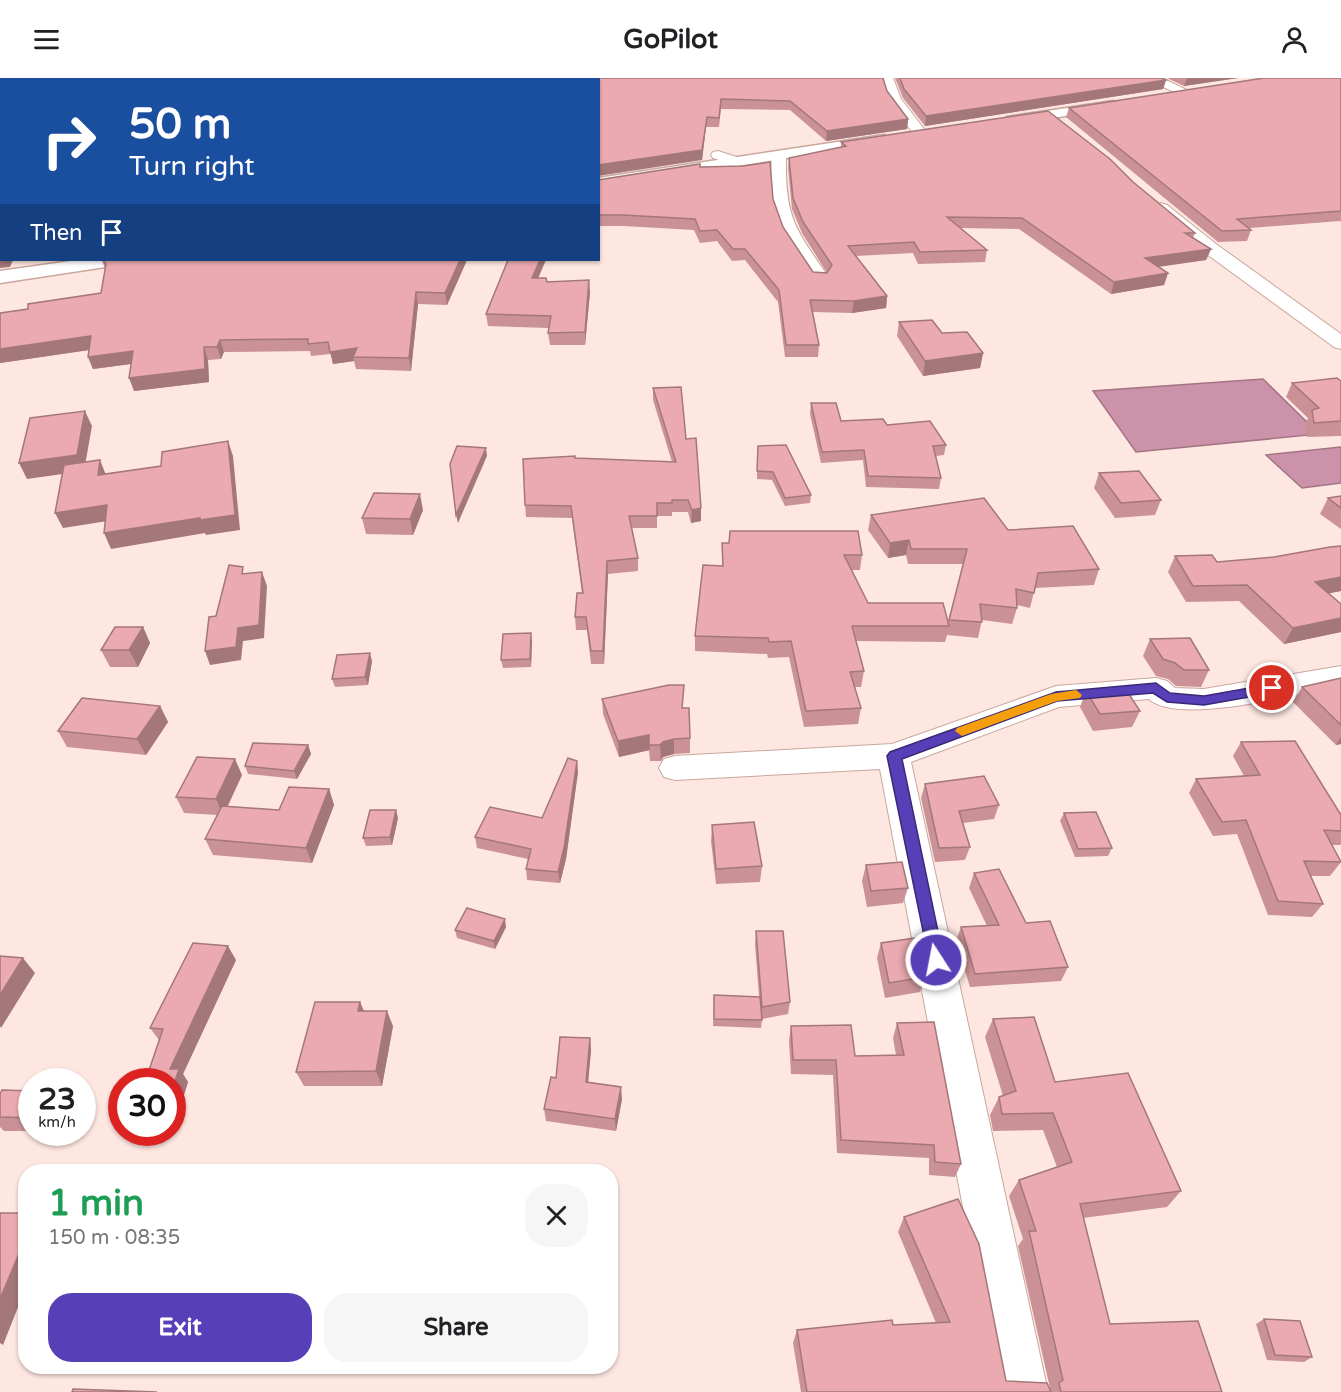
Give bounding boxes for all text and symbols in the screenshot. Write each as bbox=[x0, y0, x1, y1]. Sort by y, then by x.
icon: menu bbox=[30, 23, 63, 56]
text: GoPilot bbox=[623, 23, 718, 56]
icon: person bbox=[1278, 23, 1311, 56]
text: 50 m bbox=[129, 99, 231, 150]
icon: right bbox=[30, 102, 108, 180]
text: Turn right bbox=[129, 150, 255, 183]
icon: arrive bbox=[95, 216, 128, 249]
text: Then bbox=[30, 220, 83, 246]
pin bbox=[1246, 662, 1297, 713]
icon: arrive bbox=[1255, 671, 1288, 704]
position arrow bbox=[904, 928, 968, 992]
speed limit sign: 30 bbox=[108, 1068, 186, 1146]
text: 23 bbox=[38, 1081, 76, 1118]
text: km/h bbox=[38, 1113, 76, 1131]
text: 1 min bbox=[48, 1182, 144, 1225]
button: close bbox=[525, 1184, 588, 1247]
text: 150 m · 08:35 bbox=[48, 1226, 180, 1250]
button: Exit bbox=[48, 1293, 312, 1362]
button: Share bbox=[324, 1293, 588, 1362]

